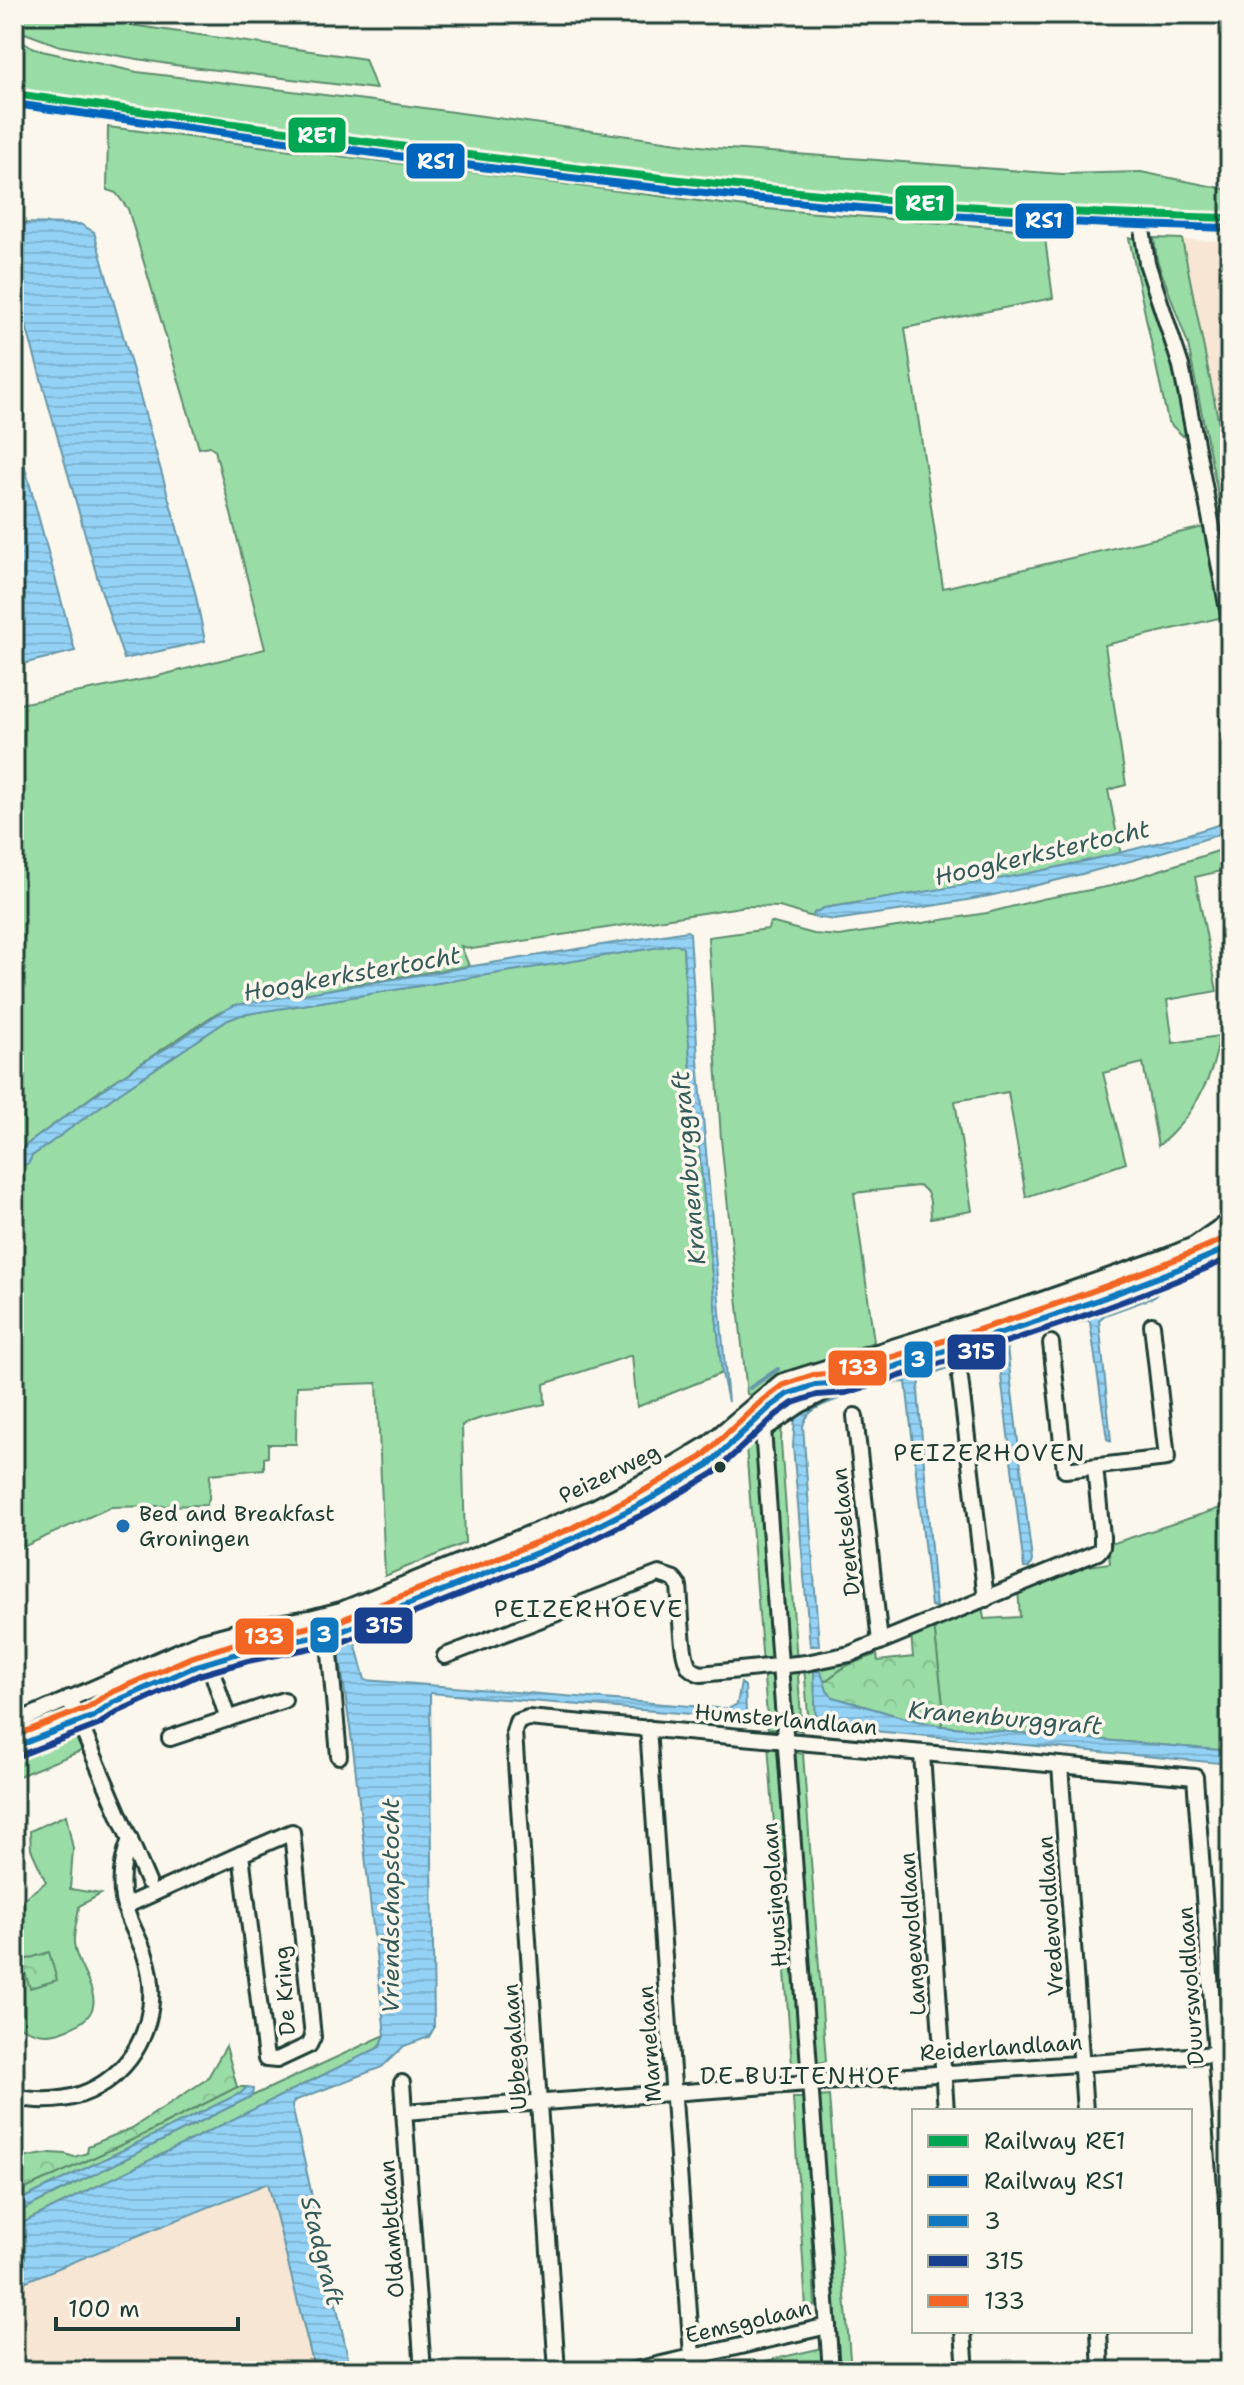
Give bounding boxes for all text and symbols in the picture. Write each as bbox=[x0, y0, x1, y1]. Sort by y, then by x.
line badge: RE1 bbox=[287, 116, 347, 154]
text: RE1 bbox=[297, 121, 337, 150]
line badge: RS1 bbox=[405, 142, 466, 180]
text: RS1 bbox=[417, 147, 455, 176]
line badge: RE1 bbox=[894, 184, 955, 222]
text: RE1 bbox=[905, 189, 945, 218]
line badge: RS1 bbox=[1014, 202, 1075, 240]
text: RS1 bbox=[1025, 206, 1063, 235]
water label: Hoogkerkstertocht bbox=[931, 813, 1153, 893]
water label: Hoogkerkstertocht bbox=[241, 939, 464, 1009]
water label: Kranenburggraft bbox=[665, 1069, 713, 1266]
line badge: 315 bbox=[946, 1333, 1007, 1371]
text: 315 bbox=[957, 1337, 995, 1366]
line badge: 3 bbox=[903, 1340, 934, 1379]
text: 3 bbox=[910, 1345, 926, 1374]
line badge: 133 bbox=[827, 1349, 888, 1387]
text: 133 bbox=[838, 1353, 878, 1382]
street label: Peizerweg bbox=[554, 1437, 665, 1510]
district label: PEIZERHOVEN bbox=[893, 1437, 1087, 1469]
unlabelled marker bbox=[712, 1459, 728, 1475]
street label: Drentselaan bbox=[824, 1466, 867, 1597]
place label: Bed and Breakfast Groningen bbox=[139, 1499, 335, 1553]
marker: Bed and Breakfast Groningen bbox=[114, 1517, 132, 1535]
district label: PEIZERHOEVE bbox=[494, 1593, 684, 1625]
line badge: 315 bbox=[353, 1606, 414, 1645]
text: 315 bbox=[365, 1611, 403, 1640]
line badge: 3 bbox=[309, 1616, 340, 1654]
line badge: 133 bbox=[234, 1617, 295, 1656]
text: 3 bbox=[316, 1620, 332, 1649]
text: 133 bbox=[244, 1622, 284, 1651]
water label: Kranenburggraft bbox=[907, 1694, 1104, 1742]
street label: Humsterlandlaan bbox=[693, 1697, 879, 1742]
water label: Vriendschapstocht bbox=[375, 1798, 407, 2014]
street label: Hunsingolaan bbox=[755, 1821, 794, 1969]
street label: Vredewoldlaan bbox=[1030, 1835, 1071, 1997]
street label: Langewoldlaan bbox=[892, 1851, 933, 2017]
street label: Duurswoldlaan bbox=[1170, 1906, 1211, 2066]
street label: De Kring bbox=[267, 1945, 302, 2037]
street label: Ubbegalaan bbox=[496, 1983, 533, 2111]
street label: Marnelaan bbox=[631, 1985, 668, 2103]
street label: Reiderlandlaan bbox=[919, 2027, 1083, 2068]
district label: DE BUITENHOF bbox=[700, 2060, 902, 2092]
legend bbox=[912, 2109, 1192, 2333]
text: Railway RE1 bbox=[984, 2125, 1126, 2157]
street label: Oldambtlaan bbox=[372, 2159, 411, 2299]
text: Railway RS1 bbox=[984, 2165, 1124, 2197]
water label: Stadgraft bbox=[293, 2193, 351, 2310]
text: 3 bbox=[984, 2205, 1001, 2237]
text: 315 bbox=[984, 2245, 1024, 2277]
scale bar bbox=[56, 2281, 238, 2331]
text: 133 bbox=[984, 2285, 1025, 2317]
text: 100 m bbox=[68, 2293, 140, 2325]
street label: Eemsgolaan bbox=[682, 2293, 814, 2350]

